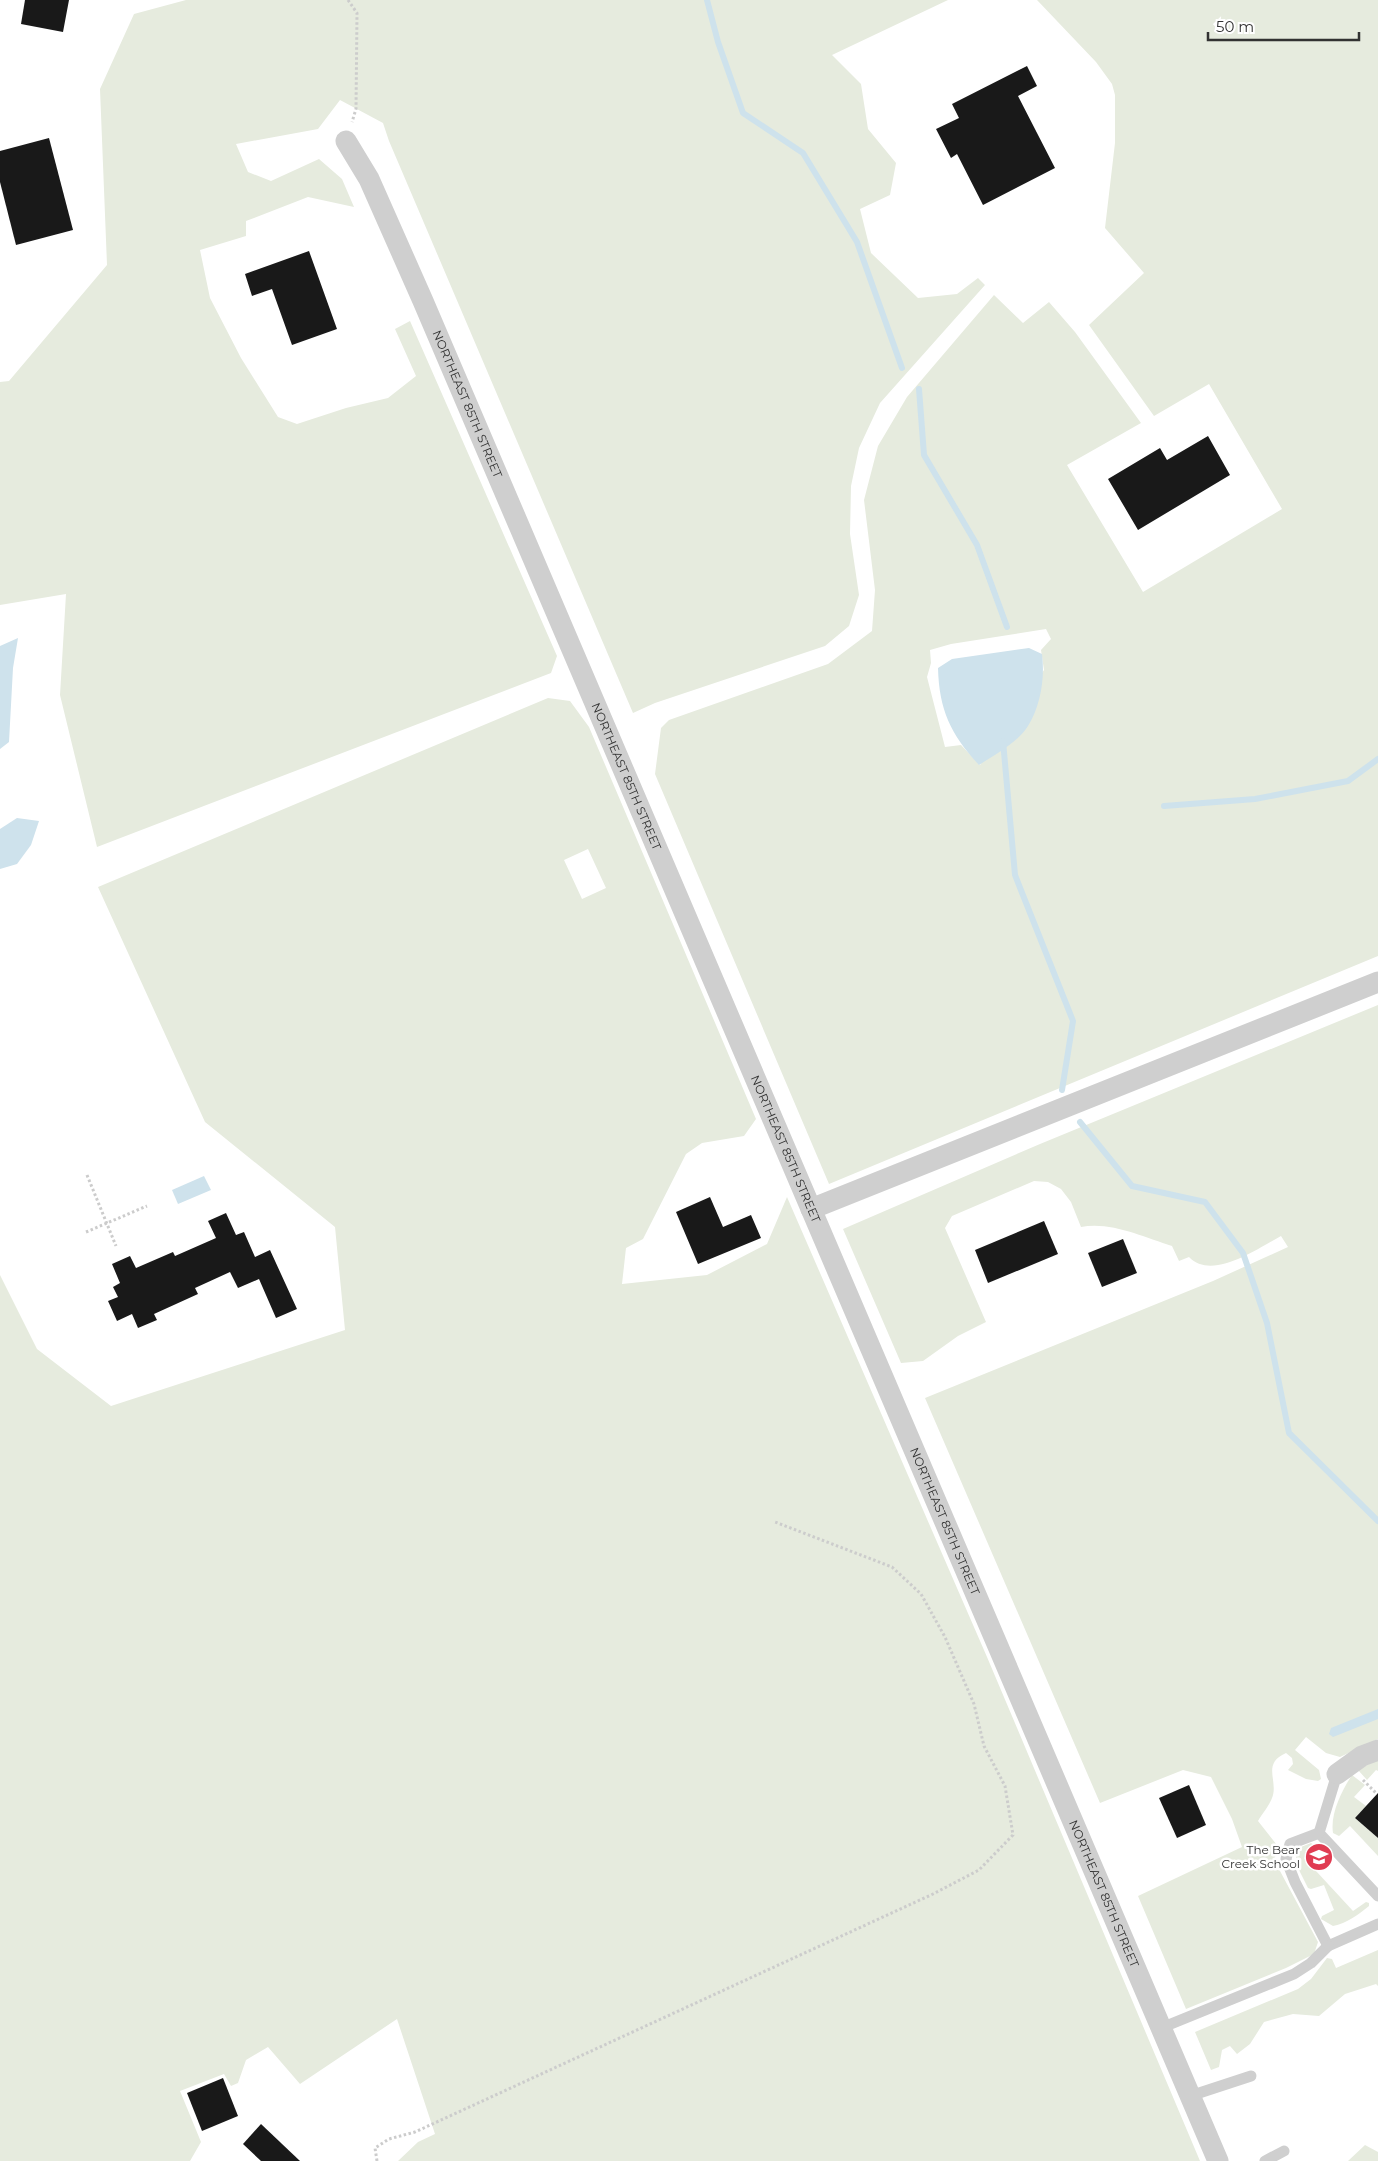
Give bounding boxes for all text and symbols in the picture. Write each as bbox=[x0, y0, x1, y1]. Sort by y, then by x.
scale bar bbox=[1208, 10, 1359, 42]
text: 50 m bbox=[1216, 17, 1254, 36]
street label: NORTHEAST 85TH STREET bbox=[429, 328, 506, 480]
street label: NORTHEAST 85TH STREET bbox=[589, 700, 665, 852]
street label: NORTHEAST 85TH STREET bbox=[748, 1073, 824, 1225]
street label: NORTHEAST 85TH STREET bbox=[907, 1445, 983, 1597]
street label: NORTHEAST 85TH STREET bbox=[1066, 1818, 1142, 1970]
place label: The Bear Creek School bbox=[1222, 1842, 1300, 1871]
school or university icon: The Bear Creek School bbox=[1304, 1842, 1334, 1872]

